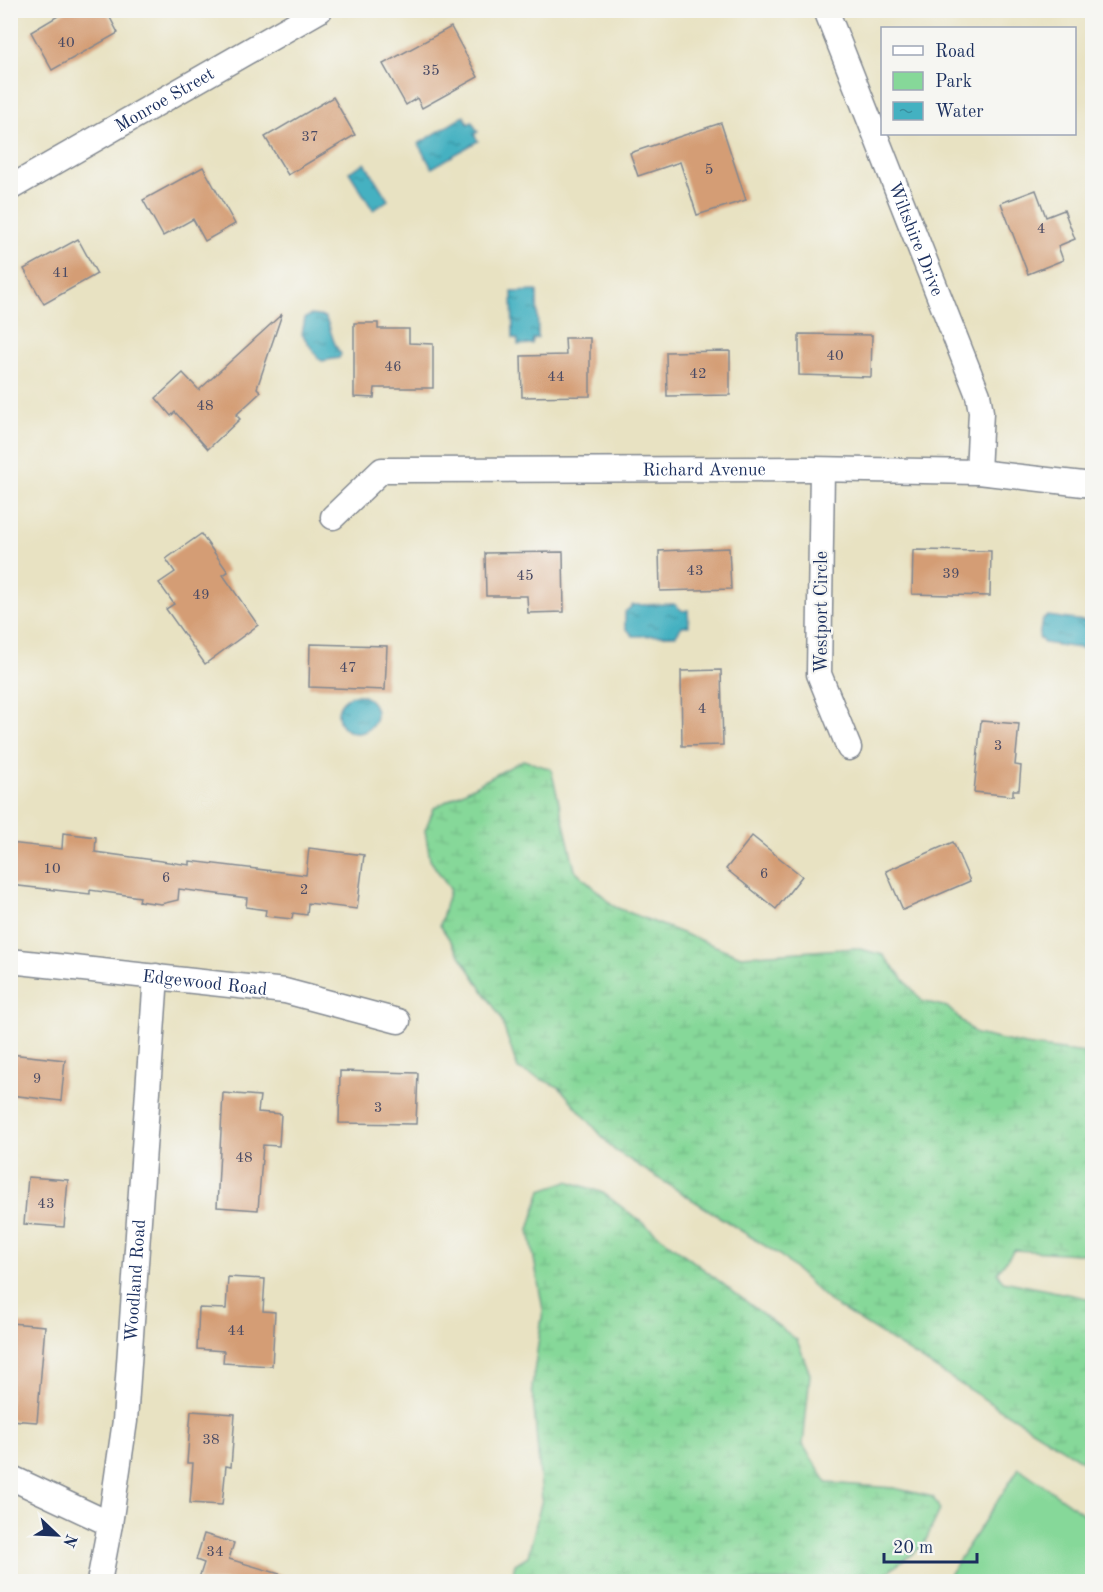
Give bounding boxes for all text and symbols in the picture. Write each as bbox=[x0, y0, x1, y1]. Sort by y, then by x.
legend bbox=[881, 27, 1076, 135]
house number: 40 bbox=[57, 36, 75, 51]
text: Road bbox=[935, 43, 975, 61]
house number: 35 bbox=[422, 64, 440, 79]
street label: Monroe Street bbox=[112, 65, 218, 136]
text: Park bbox=[935, 73, 972, 91]
text: Water bbox=[935, 103, 984, 121]
house number: 37 bbox=[301, 130, 319, 145]
house number: 5 bbox=[705, 163, 713, 178]
street label: Wiltshire Drive bbox=[885, 180, 946, 299]
house number: 4 bbox=[1037, 222, 1045, 237]
house number: 41 bbox=[52, 266, 70, 281]
house number: 40 bbox=[826, 349, 844, 364]
house number: 46 bbox=[384, 360, 402, 375]
house number: 42 bbox=[689, 367, 707, 382]
house number: 44 bbox=[547, 370, 565, 385]
house number: 48 bbox=[196, 399, 214, 414]
street label: Richard Avenue bbox=[642, 461, 766, 479]
street label: Westport Circle bbox=[813, 551, 831, 673]
house number: 43 bbox=[686, 564, 704, 579]
house number: 39 bbox=[942, 567, 960, 582]
house number: 45 bbox=[516, 569, 534, 584]
house number: 49 bbox=[192, 588, 210, 603]
house number: 47 bbox=[339, 661, 357, 676]
house number: 4 bbox=[698, 702, 706, 717]
house number: 3 bbox=[994, 739, 1002, 754]
house number: 10 bbox=[43, 862, 61, 877]
house number: 6 bbox=[760, 867, 768, 882]
house number: 6 bbox=[162, 871, 170, 886]
house number: 2 bbox=[300, 883, 308, 898]
street label: Edgewood Road bbox=[141, 968, 268, 999]
house number: 9 bbox=[33, 1072, 41, 1087]
house number: 3 bbox=[374, 1101, 382, 1116]
house number: 48 bbox=[235, 1151, 253, 1166]
house number: 43 bbox=[37, 1197, 55, 1212]
street label: Woodland Road bbox=[123, 1219, 149, 1342]
house number: 44 bbox=[227, 1324, 245, 1339]
house number: 38 bbox=[202, 1433, 220, 1448]
north arrow bbox=[27, 1505, 87, 1565]
scale bar bbox=[884, 1526, 977, 1564]
text: N bbox=[59, 1531, 79, 1550]
text: 20 m bbox=[893, 1539, 933, 1557]
house number: 34 bbox=[206, 1545, 224, 1560]

